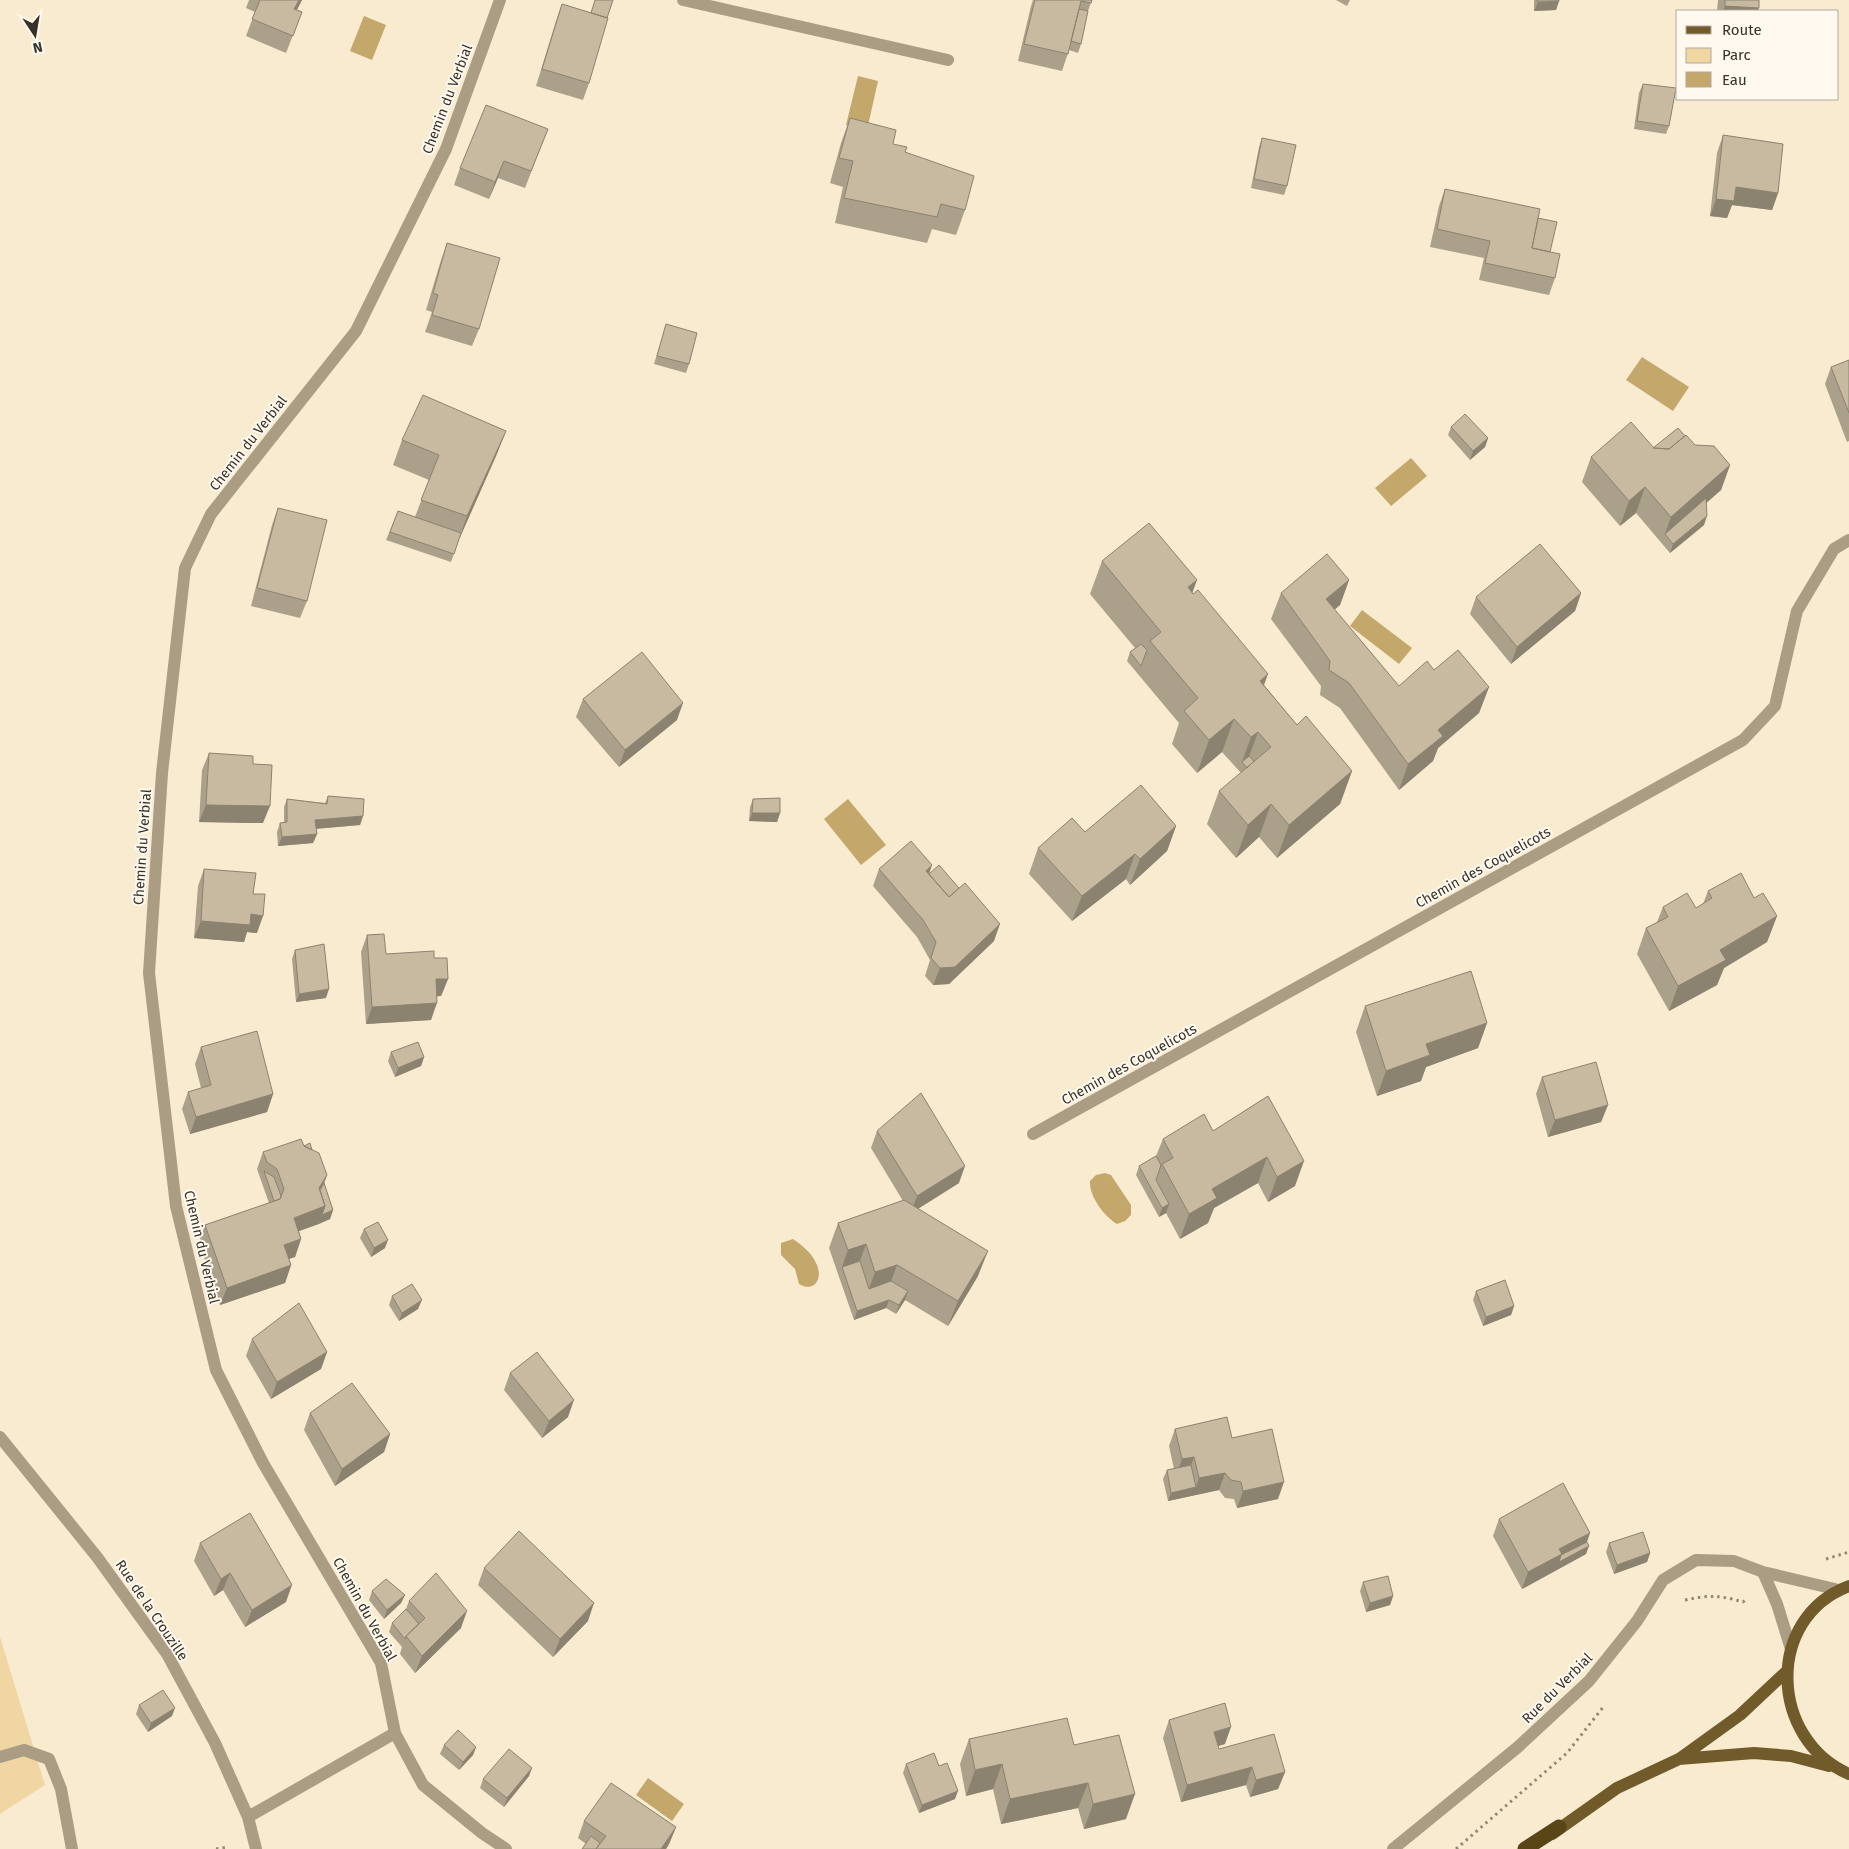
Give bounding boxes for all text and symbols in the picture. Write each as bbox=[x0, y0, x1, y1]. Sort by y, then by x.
north arrow bbox=[10, 10, 60, 60]
legend bbox=[1676, 10, 1839, 100]
text: Route bbox=[1722, 21, 1762, 39]
text: N bbox=[31, 38, 44, 57]
street label: Chemin du Verbial bbox=[419, 42, 476, 156]
text: Parc bbox=[1722, 46, 1751, 64]
text: Eau bbox=[1722, 71, 1747, 89]
street label: Chemin du Verbial bbox=[206, 392, 291, 494]
street label: Chemin du Verbial bbox=[130, 789, 155, 905]
street label: Chemin des Coquelicots bbox=[1413, 823, 1554, 912]
street label: Chemin des Coquelicots bbox=[1059, 1020, 1200, 1109]
street label: Chemin du Verbial bbox=[180, 1189, 223, 1306]
street label: Chemin du Verbial bbox=[329, 1554, 400, 1664]
street label: Rue de la Crouzille bbox=[112, 1557, 192, 1664]
street label: Rue du Verbial bbox=[1519, 1650, 1596, 1727]

